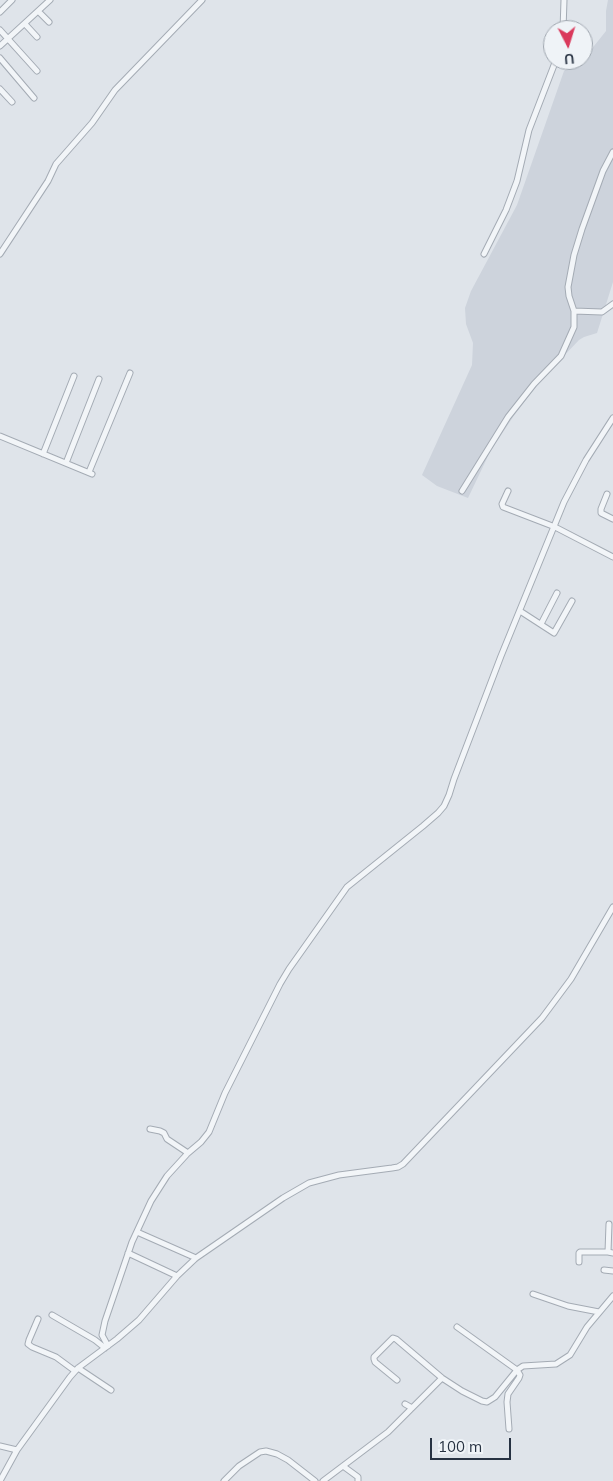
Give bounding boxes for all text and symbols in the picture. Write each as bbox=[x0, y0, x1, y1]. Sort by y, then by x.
north arrow bbox=[543, 20, 593, 70]
text: U bbox=[563, 50, 575, 68]
scale bar bbox=[433, 1428, 514, 1460]
text: 100 m bbox=[438, 1437, 482, 1456]

